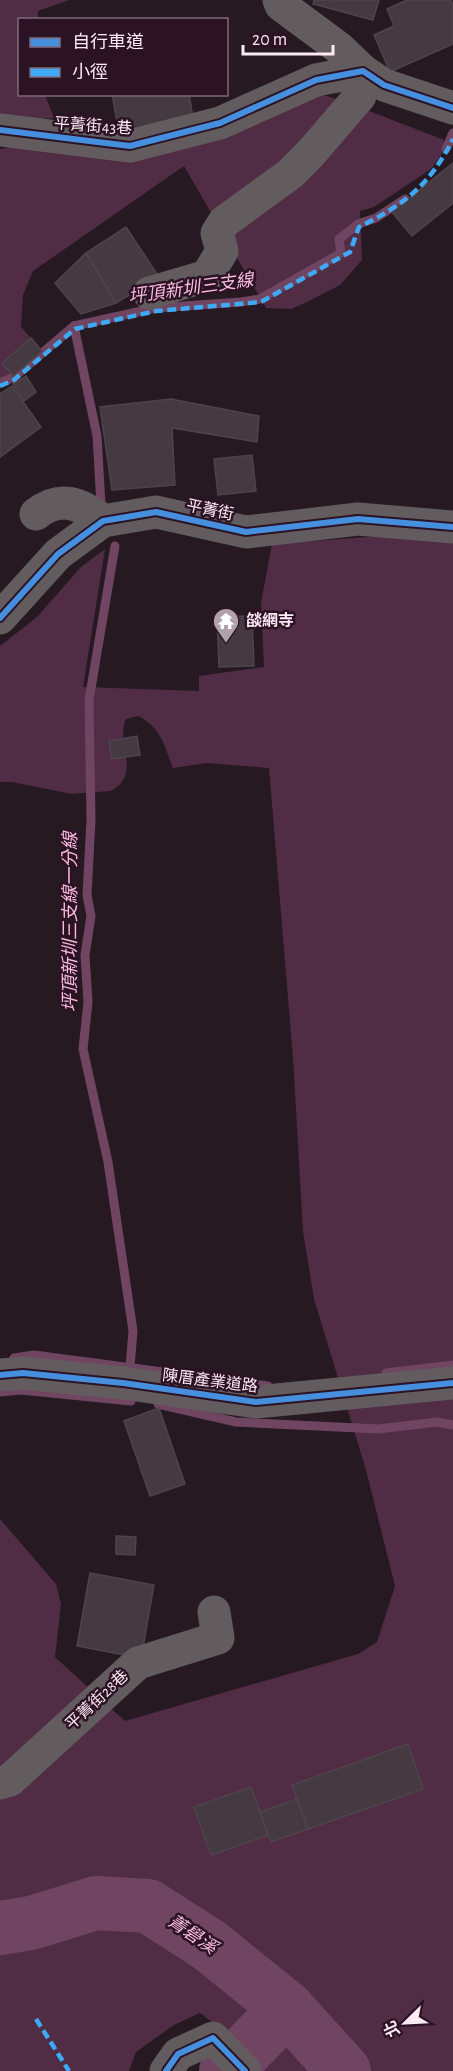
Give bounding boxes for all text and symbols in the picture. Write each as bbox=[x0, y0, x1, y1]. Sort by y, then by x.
legend bbox=[18, 18, 228, 96]
scale bar bbox=[243, 18, 333, 56]
text: 20 m bbox=[252, 31, 287, 49]
text: 自行車道 bbox=[72, 32, 144, 52]
text: 小徑 bbox=[72, 62, 108, 82]
street label: 平菁街43巷 bbox=[53, 114, 133, 137]
water label: 坪頂新圳三支線 bbox=[127, 269, 257, 307]
street label: 平菁街 bbox=[185, 496, 235, 523]
temple icon: 燄網寺 bbox=[211, 606, 241, 644]
place label: 燄網寺 bbox=[246, 611, 294, 629]
water label: 坪頂新圳三支線一分線 bbox=[60, 830, 80, 1012]
street label: 陳厝產業道路 bbox=[161, 1366, 259, 1395]
street label: 平菁街28巷 bbox=[62, 1667, 131, 1733]
water label: 菁礐溪 bbox=[165, 1911, 223, 1959]
north arrow bbox=[375, 1993, 435, 2053]
text: 北 bbox=[381, 2018, 403, 2040]

